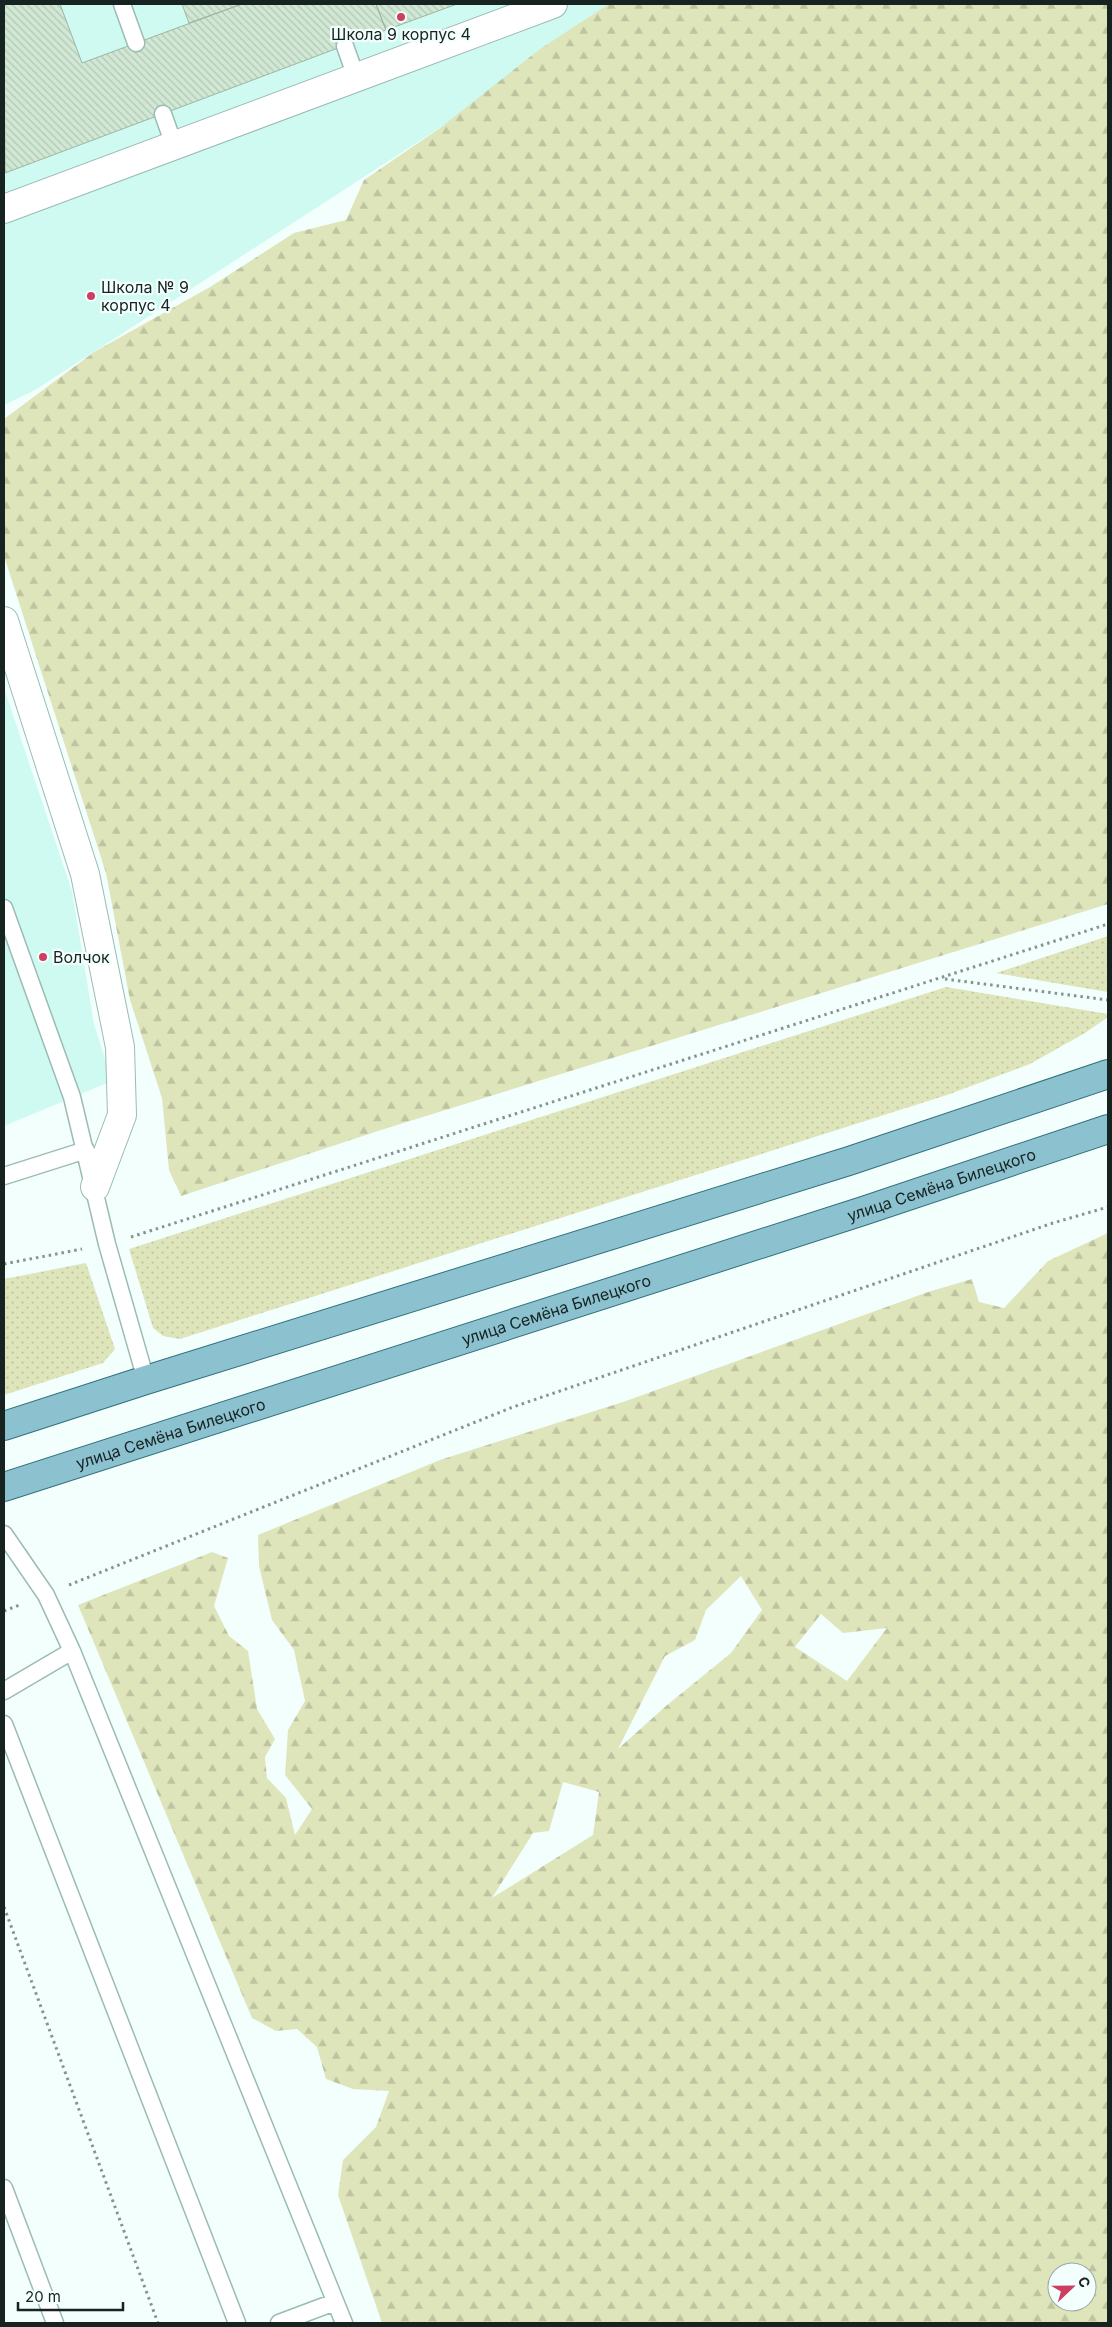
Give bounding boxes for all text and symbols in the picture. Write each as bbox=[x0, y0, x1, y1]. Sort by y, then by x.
marker: Школа 9 корпус 4 bbox=[395, 11, 407, 23]
place label: Школа 9 корпус 4 bbox=[331, 24, 471, 44]
place label: Школа № 9 корпус 4 bbox=[101, 277, 189, 315]
marker: Школа № 9 корпус 4 bbox=[85, 290, 97, 302]
place label: Волчок bbox=[53, 947, 110, 967]
marker: Волчок bbox=[37, 951, 49, 963]
street label: улица Семёна Билецкого bbox=[845, 1144, 1038, 1225]
street label: улица Семёна Билецкого bbox=[459, 1270, 653, 1349]
street label: улица Семёна Билецкого bbox=[73, 1394, 268, 1473]
north arrow bbox=[1047, 2262, 1097, 2312]
text: С bbox=[1075, 2274, 1094, 2290]
scale bar bbox=[18, 2280, 122, 2312]
text: 20 m bbox=[25, 2287, 61, 2306]

